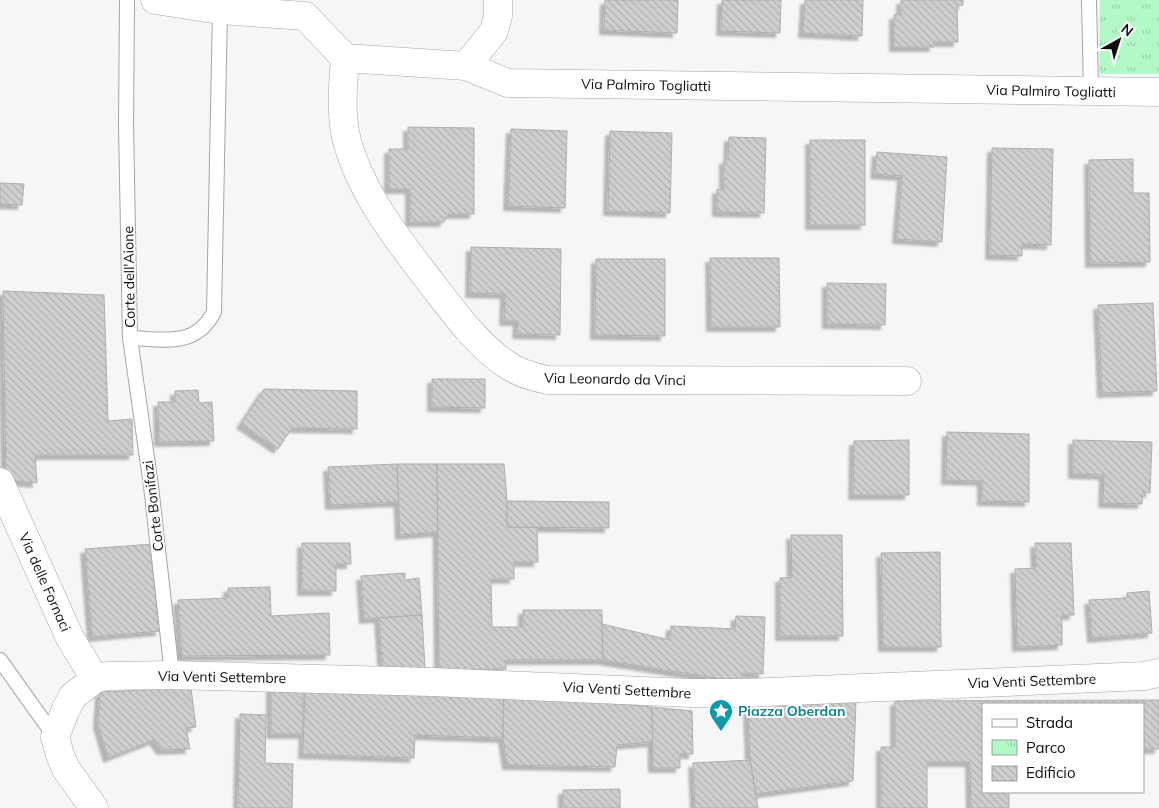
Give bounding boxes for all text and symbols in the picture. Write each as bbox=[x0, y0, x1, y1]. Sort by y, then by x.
north arrow bbox=[1094, 15, 1144, 65]
text: N bbox=[1117, 20, 1137, 40]
street label: Via Palmiro Togliatti bbox=[581, 75, 711, 95]
street label: Via Palmiro Togliatti bbox=[986, 81, 1116, 101]
street label: Corte dell'Aione bbox=[119, 226, 139, 328]
street label: Via Leonardo da Vinci bbox=[544, 369, 686, 389]
street label: Corte Bonifazi bbox=[139, 460, 167, 552]
street label: Via delle Fornaci bbox=[15, 530, 75, 634]
street label: Via Venti Settembre bbox=[158, 667, 286, 687]
street label: Via Venti Settembre bbox=[967, 670, 1097, 692]
street label: Via Venti Settembre bbox=[562, 678, 692, 702]
place icon: Piazza Oberdan bbox=[708, 698, 734, 732]
place label: Piazza Oberdan bbox=[738, 702, 845, 720]
legend bbox=[982, 703, 1144, 793]
text: Strada bbox=[1026, 713, 1073, 732]
text: Parco bbox=[1026, 738, 1066, 757]
text: Edificio bbox=[1026, 763, 1076, 782]

